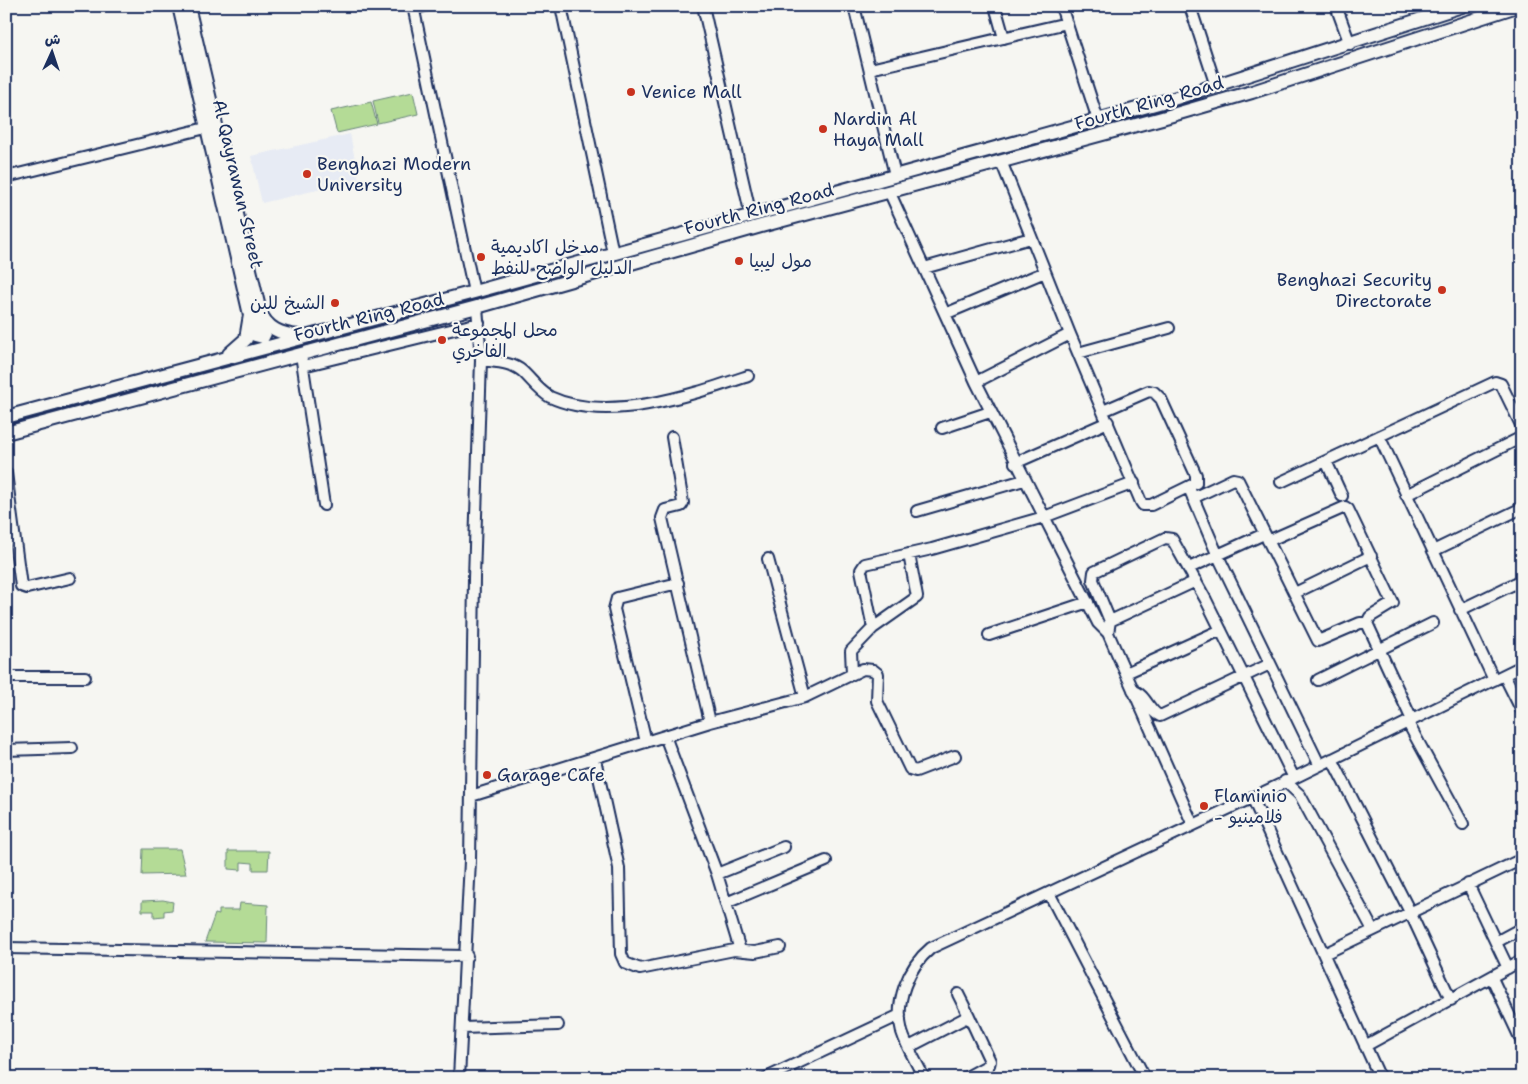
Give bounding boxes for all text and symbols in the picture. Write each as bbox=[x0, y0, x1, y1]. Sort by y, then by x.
north arrow bbox=[28, 28, 78, 78]
text: ش bbox=[45, 30, 61, 48]
street label: Fourth Ring Road bbox=[1072, 70, 1226, 136]
place label: Venice Mall bbox=[641, 80, 742, 104]
marker: Venice Mall bbox=[625, 86, 637, 98]
street label: Al Qayrawan Street bbox=[207, 97, 269, 271]
place label: Nardin Al Haya Mall bbox=[833, 107, 924, 152]
marker: Nardin Al Haya Mall bbox=[817, 123, 829, 135]
place label: Benghazi Modern University bbox=[317, 152, 471, 197]
marker: Benghazi Modern University bbox=[301, 168, 313, 180]
street label: Fourth Ring Road bbox=[682, 177, 836, 241]
place label: مدخل اكاديمية الدليل الواضح للنفط bbox=[491, 235, 632, 280]
place label: مول ليبيا bbox=[749, 249, 812, 273]
marker: مدخل اكاديمية الدليل الواضح للنفط bbox=[475, 251, 487, 263]
marker: مول ليبيا bbox=[733, 255, 745, 267]
place label: Benghazi Security Directorate bbox=[1277, 268, 1432, 313]
marker: Benghazi Security Directorate bbox=[1436, 284, 1448, 296]
street label: Fourth Ring Road bbox=[291, 287, 447, 347]
place label: الشيخ للبن bbox=[250, 291, 325, 315]
marker: الشيخ للبن bbox=[329, 297, 341, 309]
place label: محل المجموعة الفاخري bbox=[452, 318, 558, 364]
marker: محل المجموعة الفاخري bbox=[436, 334, 448, 346]
place label: Garage Cafe bbox=[497, 763, 605, 787]
marker: Garage Cafe bbox=[481, 769, 493, 781]
place label: Flaminio - فلامينيو bbox=[1214, 784, 1287, 829]
marker: Flaminio - فلامينيو bbox=[1198, 800, 1210, 812]

